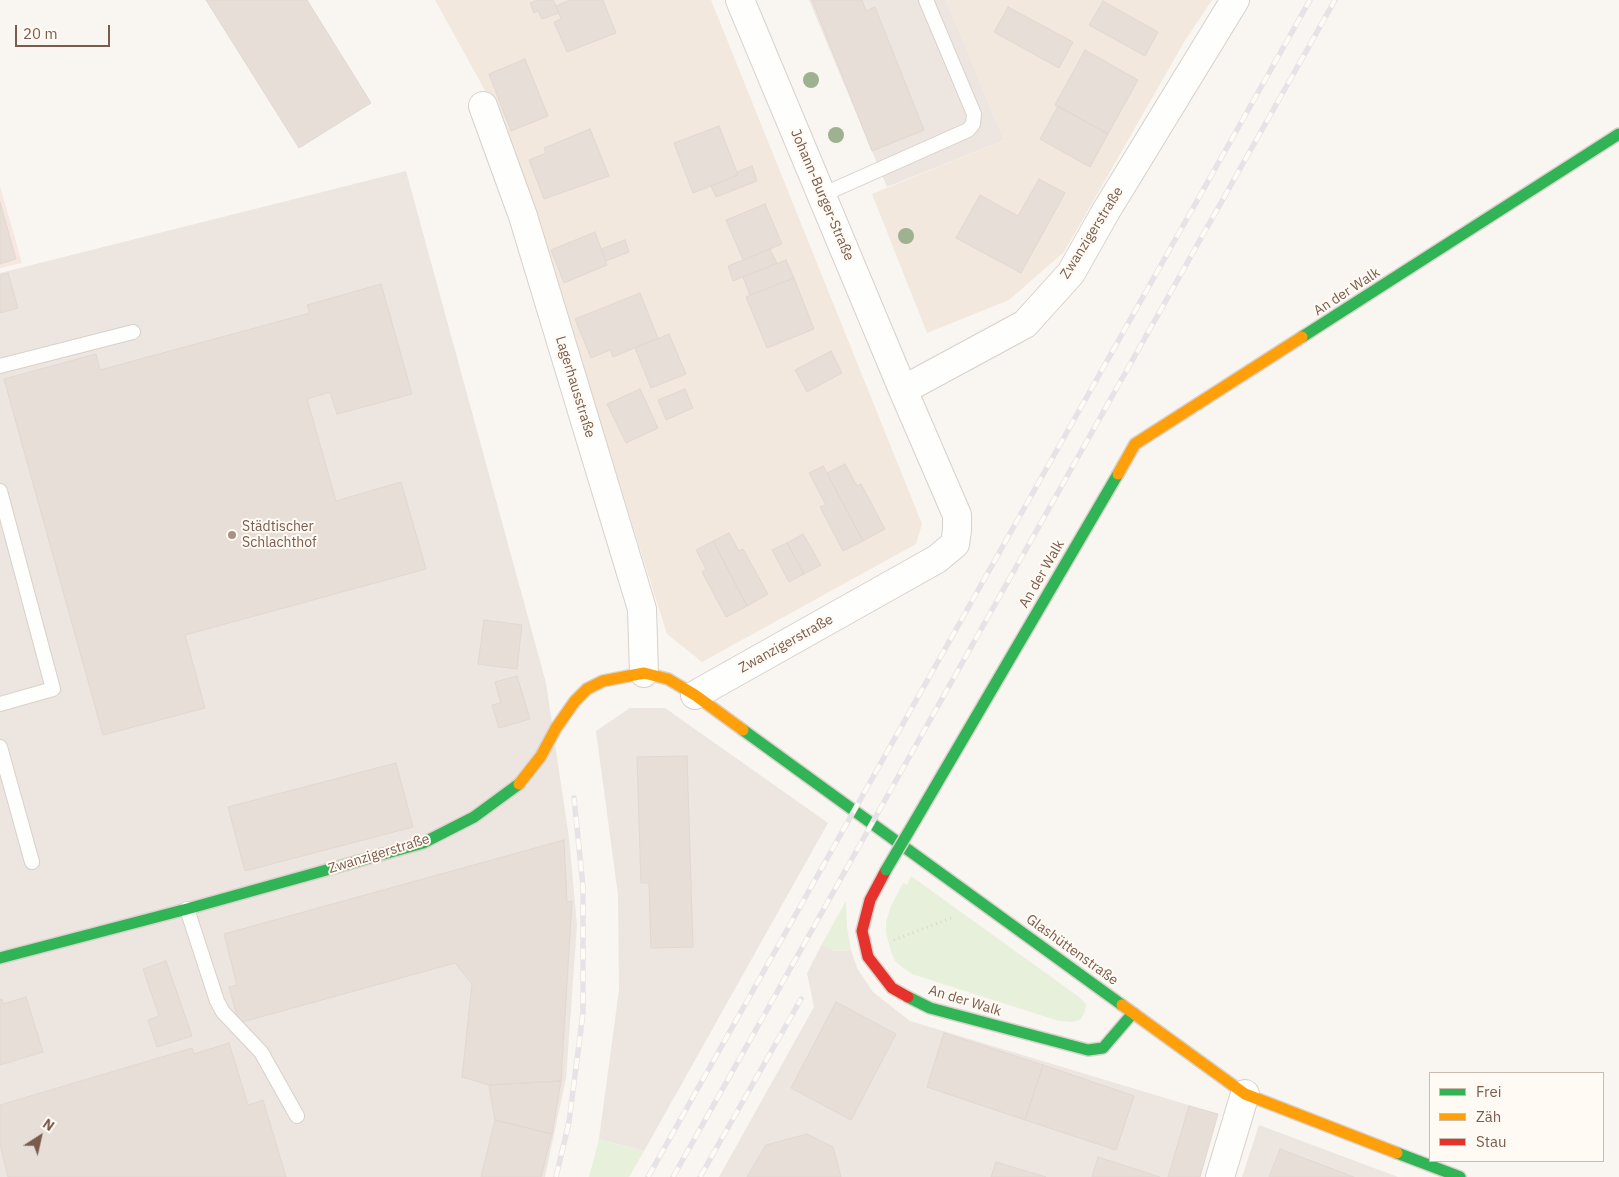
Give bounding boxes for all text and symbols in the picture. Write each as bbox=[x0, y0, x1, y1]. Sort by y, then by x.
scale bar bbox=[18, 15, 112, 47]
text: 20 m bbox=[23, 24, 58, 43]
street label: Johann-Burger-Straße bbox=[787, 127, 857, 263]
street label: Zwanzigerstraße bbox=[1057, 184, 1127, 282]
street label: An der Walk bbox=[1311, 264, 1383, 320]
street label: Lagerhausstraße bbox=[552, 334, 598, 440]
place label: Städtischer Schlachthof bbox=[242, 519, 317, 552]
marker: Städtischer Schlachthof bbox=[226, 529, 238, 541]
street label: An der Walk bbox=[1016, 537, 1068, 611]
street label: Zwanzigerstraße bbox=[736, 611, 836, 677]
street label: Zwanzigerstraße bbox=[326, 831, 432, 877]
street label: Glashüttenstraße bbox=[1023, 911, 1121, 989]
street label: An der Walk bbox=[926, 982, 1004, 1020]
legend bbox=[1429, 1072, 1604, 1162]
text: Frei bbox=[1476, 1082, 1502, 1101]
text: Zäh bbox=[1476, 1107, 1501, 1126]
north arrow bbox=[15, 1112, 65, 1162]
text: N bbox=[39, 1114, 58, 1135]
text: Stau bbox=[1476, 1132, 1507, 1151]

